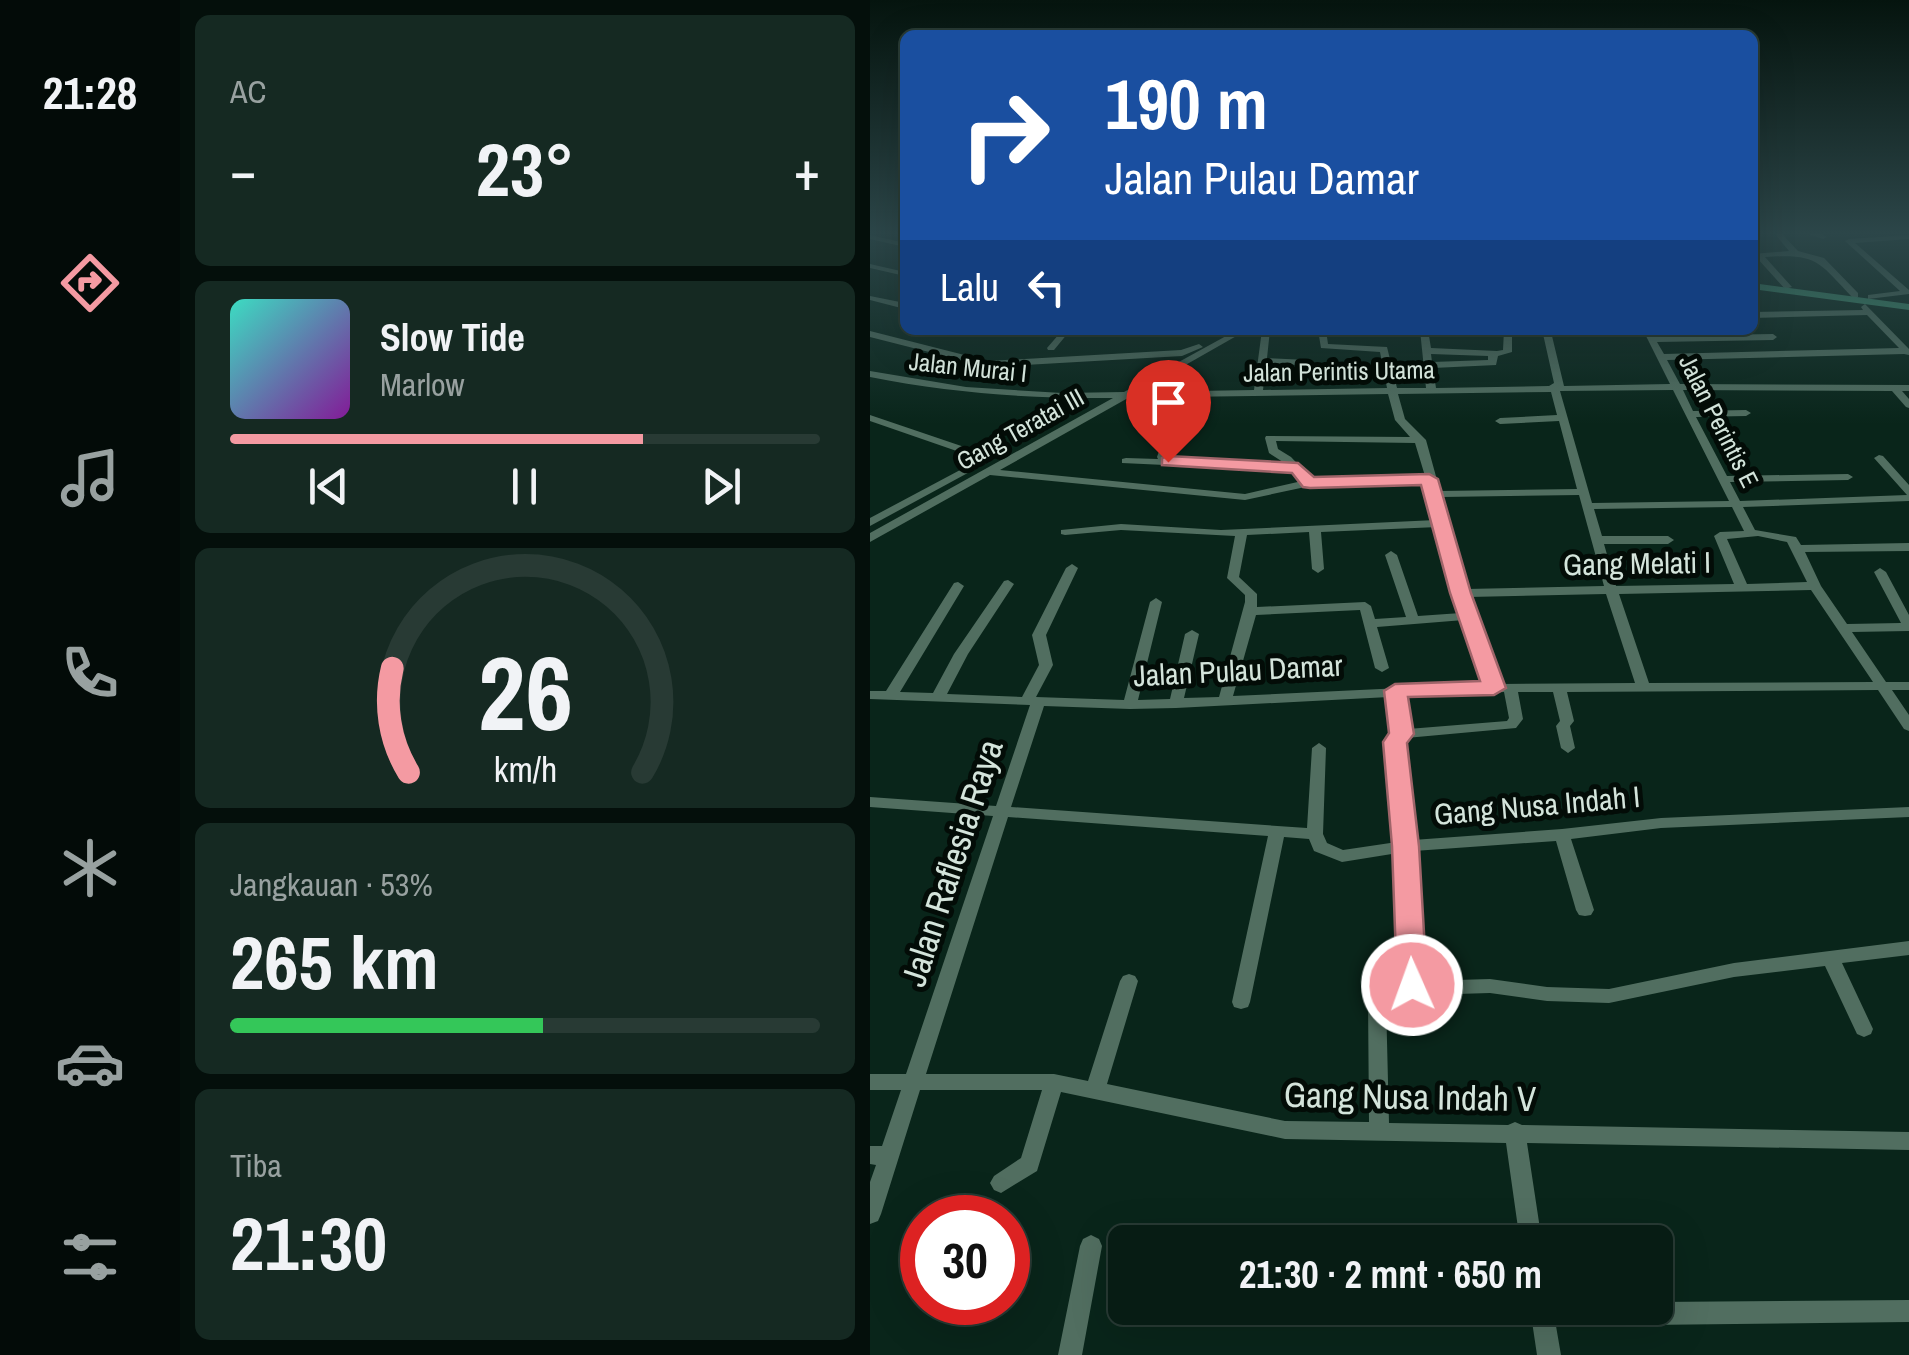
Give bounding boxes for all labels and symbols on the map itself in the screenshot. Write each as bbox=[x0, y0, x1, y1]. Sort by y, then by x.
street label: Jalan Murai I bbox=[907, 344, 1029, 390]
street label: Jalan Perintis E bbox=[1671, 349, 1767, 493]
street label: Jalan Perintis Utama bbox=[1243, 352, 1436, 390]
pin bbox=[1126, 360, 1211, 463]
street label: Gang Teratai III bbox=[950, 380, 1090, 478]
street label: Gang Melati I bbox=[1563, 542, 1711, 584]
street label: Jalan Pulau Damar bbox=[1132, 645, 1344, 695]
street label: Jalan Raflesia Raya bbox=[889, 733, 1014, 992]
street label: Gang Nusa Indah I bbox=[1432, 776, 1642, 834]
position arrow bbox=[1360, 933, 1464, 1037]
street label: Gang Nusa Indah V bbox=[1284, 1071, 1536, 1122]
speed limit sign: 30 bbox=[900, 1195, 1030, 1325]

